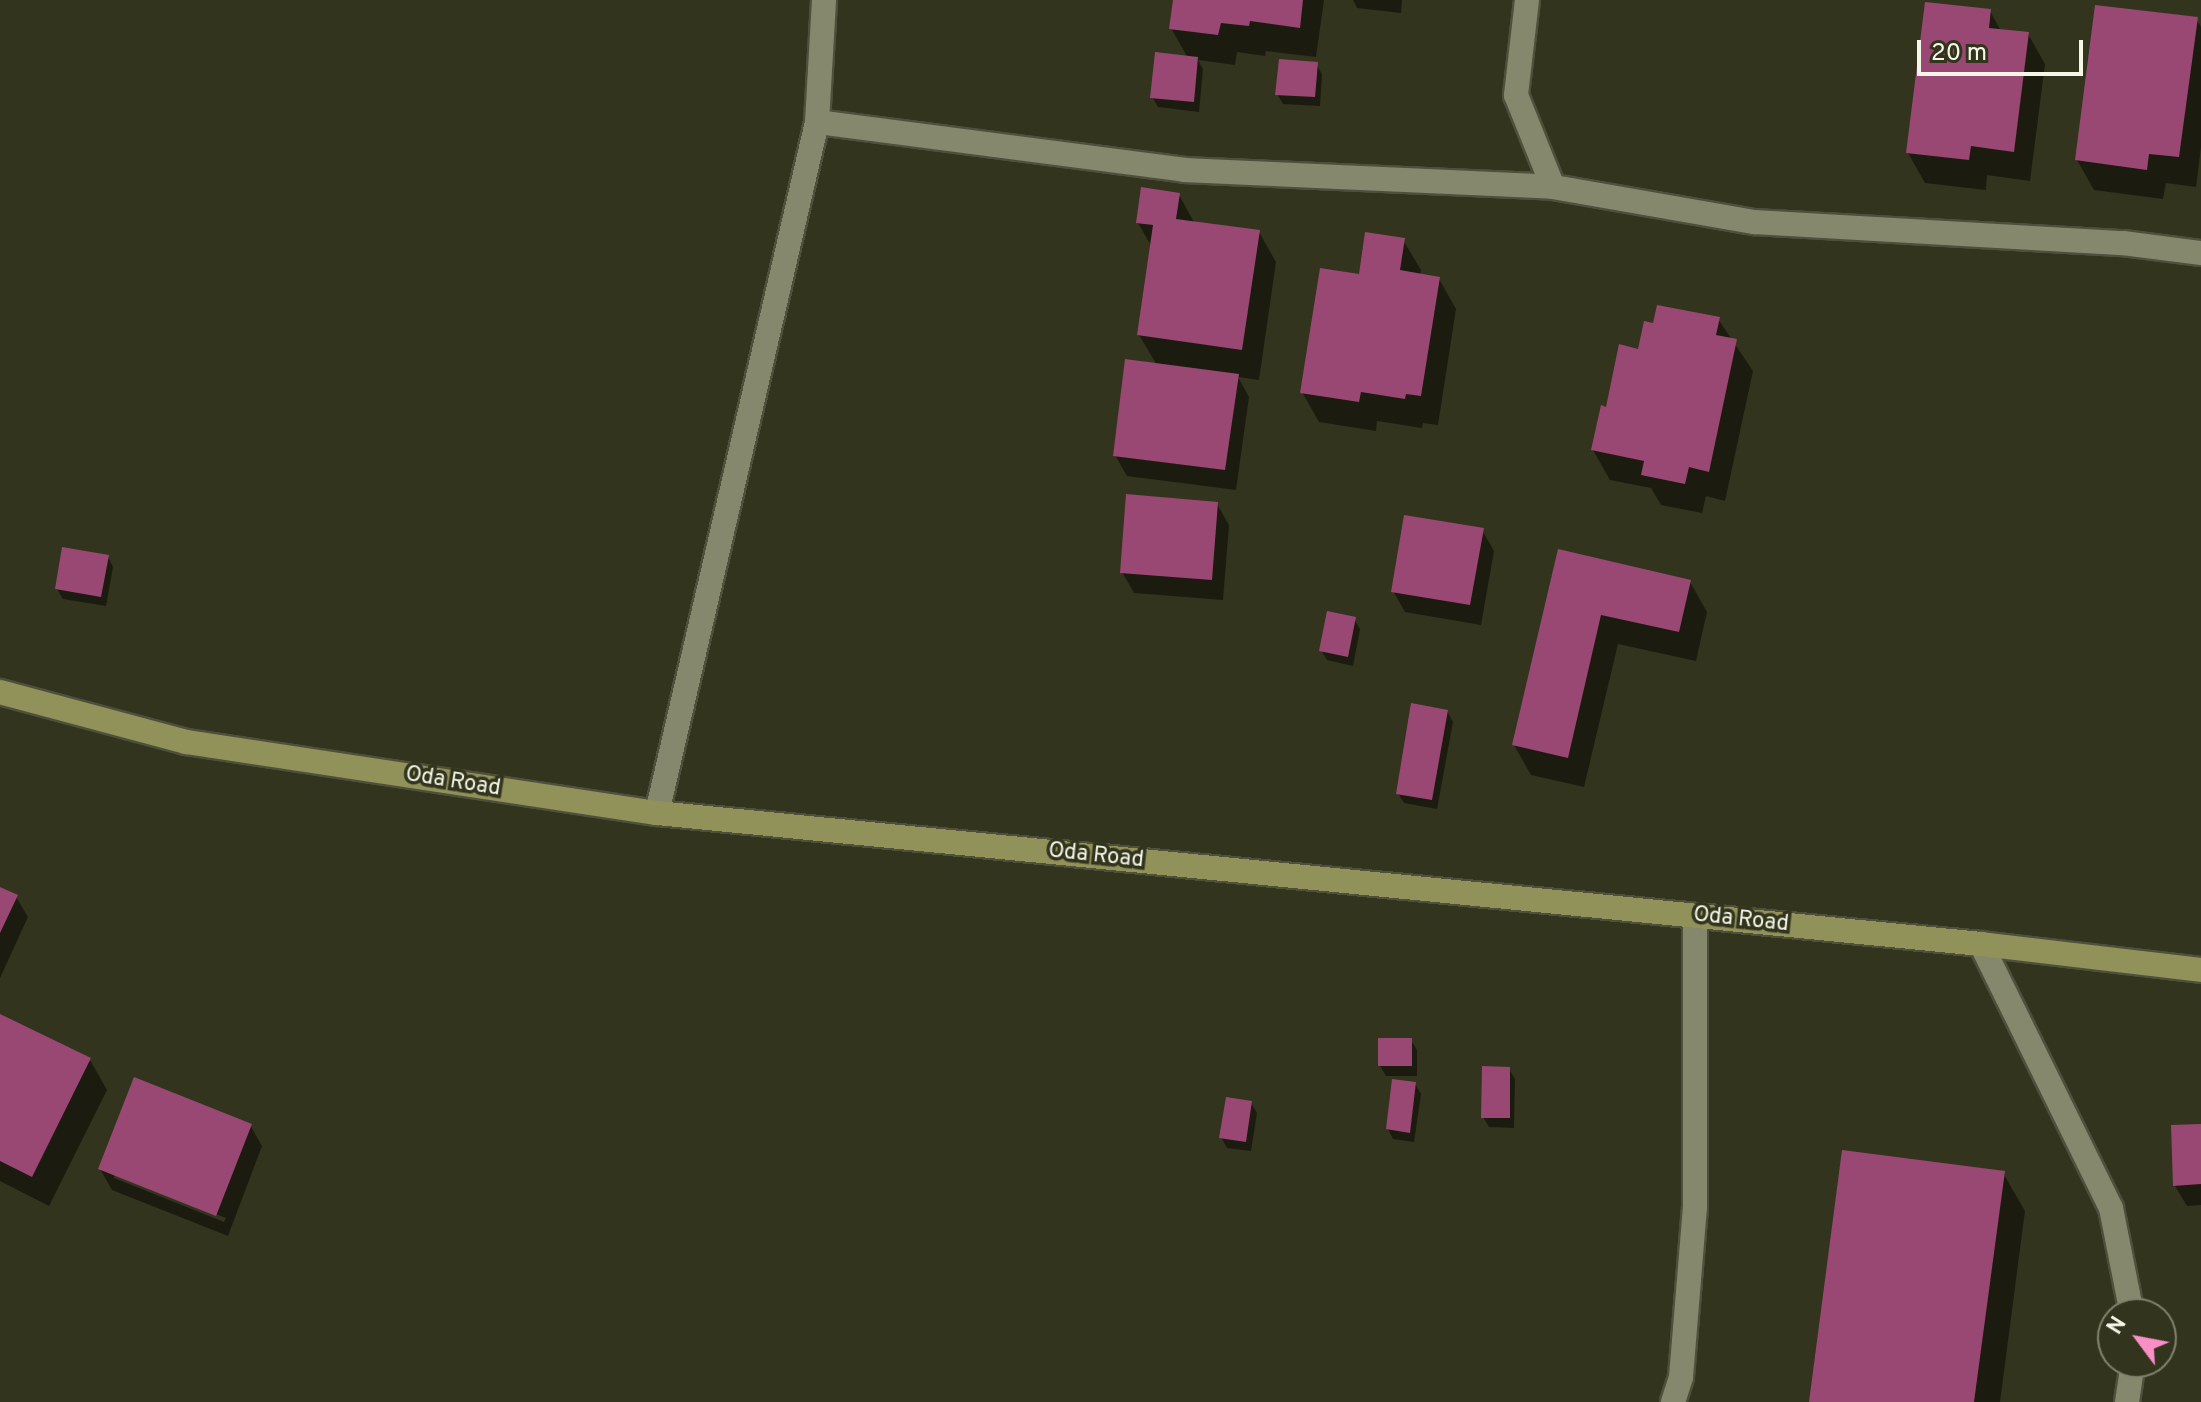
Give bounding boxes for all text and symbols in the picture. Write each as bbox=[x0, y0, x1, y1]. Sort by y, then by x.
scale bar bbox=[1921, 24, 2087, 74]
text: 20 m bbox=[1931, 39, 1987, 69]
street label: Oda Road bbox=[404, 761, 502, 803]
street label: Oda Road bbox=[1047, 838, 1145, 874]
street label: Oda Road bbox=[1692, 902, 1790, 938]
north arrow bbox=[2097, 1298, 2177, 1378]
text: N bbox=[2102, 1312, 2134, 1340]

